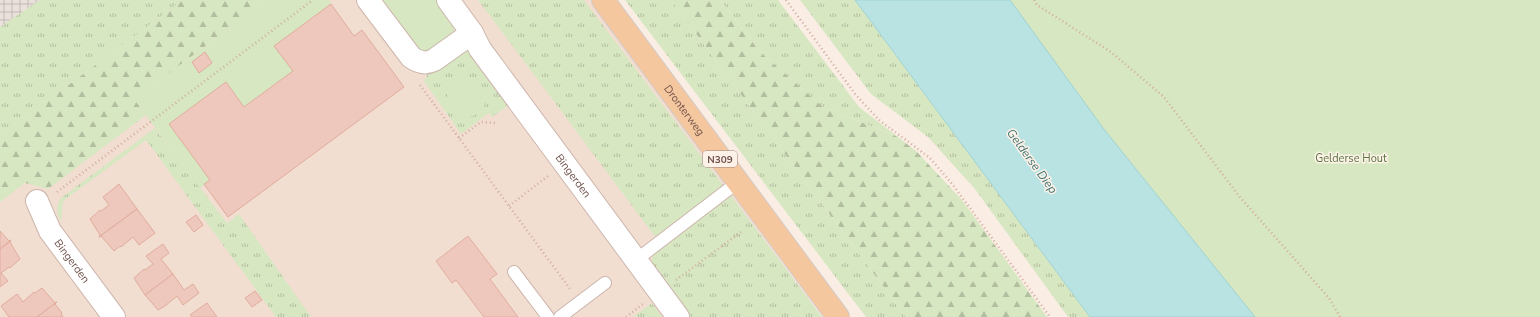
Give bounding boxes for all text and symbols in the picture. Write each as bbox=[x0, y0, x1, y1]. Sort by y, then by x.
street label: Dronterweg bbox=[660, 82, 708, 139]
water label: Gelderse Diep bbox=[1003, 125, 1061, 197]
street label: Bingerden bbox=[552, 151, 594, 201]
road number: N309 bbox=[703, 151, 737, 167]
park label: Gelderse Hout bbox=[1315, 151, 1387, 166]
street label: Bingerden bbox=[51, 236, 93, 286]

